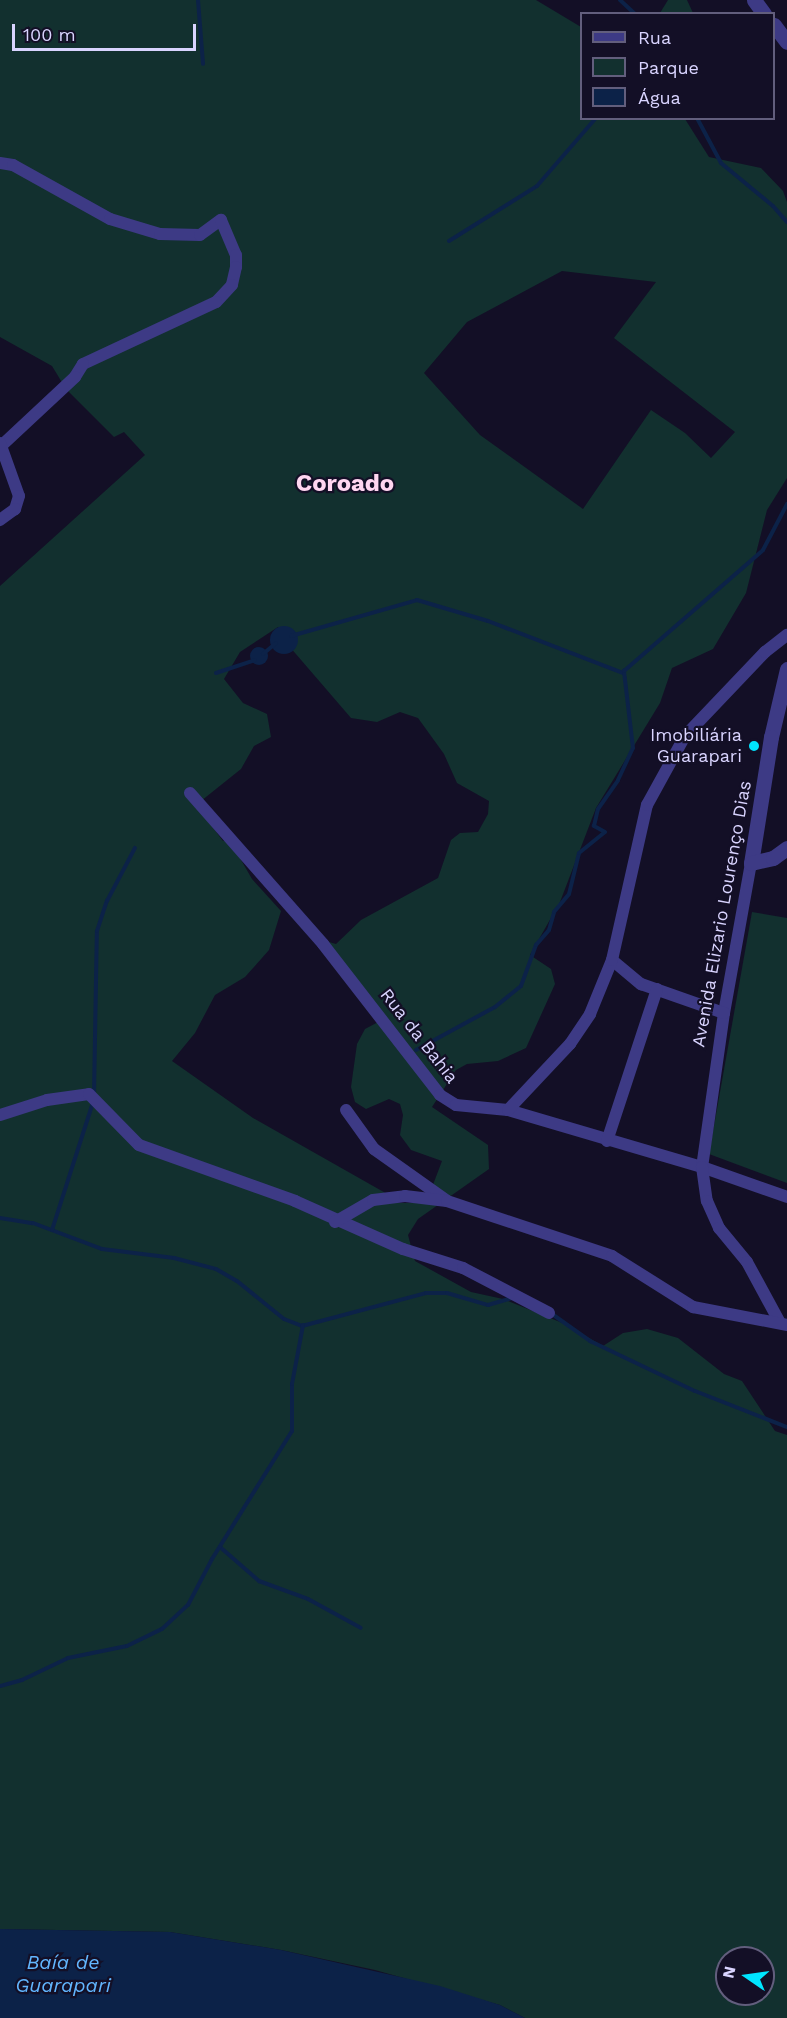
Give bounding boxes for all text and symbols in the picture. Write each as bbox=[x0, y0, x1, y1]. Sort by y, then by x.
scale bar bbox=[15, 12, 200, 50]
legend bbox=[580, 12, 775, 120]
text: 100 m bbox=[23, 24, 76, 45]
text: Rua bbox=[638, 27, 671, 48]
text: Parque bbox=[638, 57, 699, 78]
text: Água bbox=[638, 87, 681, 108]
district label: Coroado bbox=[296, 470, 394, 498]
place label: Imobiliária Guarapari bbox=[650, 725, 742, 768]
marker: Imobiliária Guarapari bbox=[747, 739, 761, 753]
street label: Avenida Elizario Lourenço Dias bbox=[688, 779, 756, 1049]
street label: Rua da Bahia bbox=[375, 984, 463, 1088]
north arrow bbox=[715, 1946, 775, 2006]
water label: Baía de Guarapari bbox=[15, 1951, 111, 1998]
text: N bbox=[718, 1964, 740, 1980]

